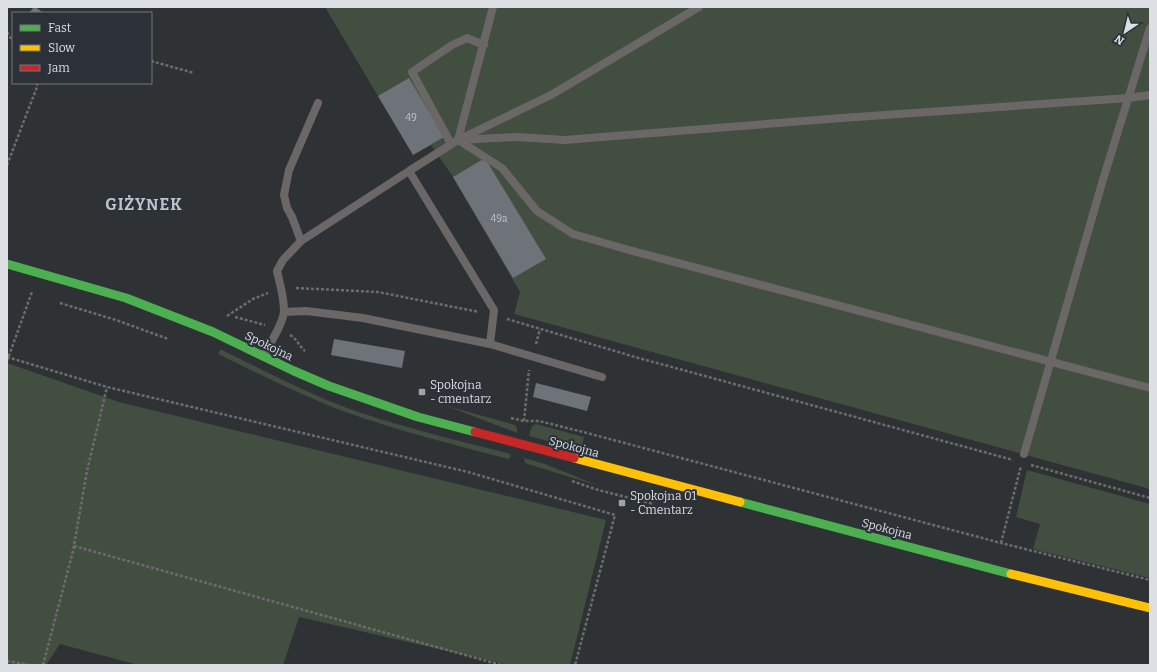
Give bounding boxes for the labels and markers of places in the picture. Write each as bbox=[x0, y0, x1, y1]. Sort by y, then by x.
place label: Spokojna - cmentarz bbox=[430, 378, 492, 406]
marker: Spokojna - cmentarz bbox=[417, 387, 427, 397]
place label: Spokojna 01 - Cmentarz bbox=[630, 489, 697, 517]
marker: Spokojna 01 - Cmentarz bbox=[617, 498, 627, 508]

